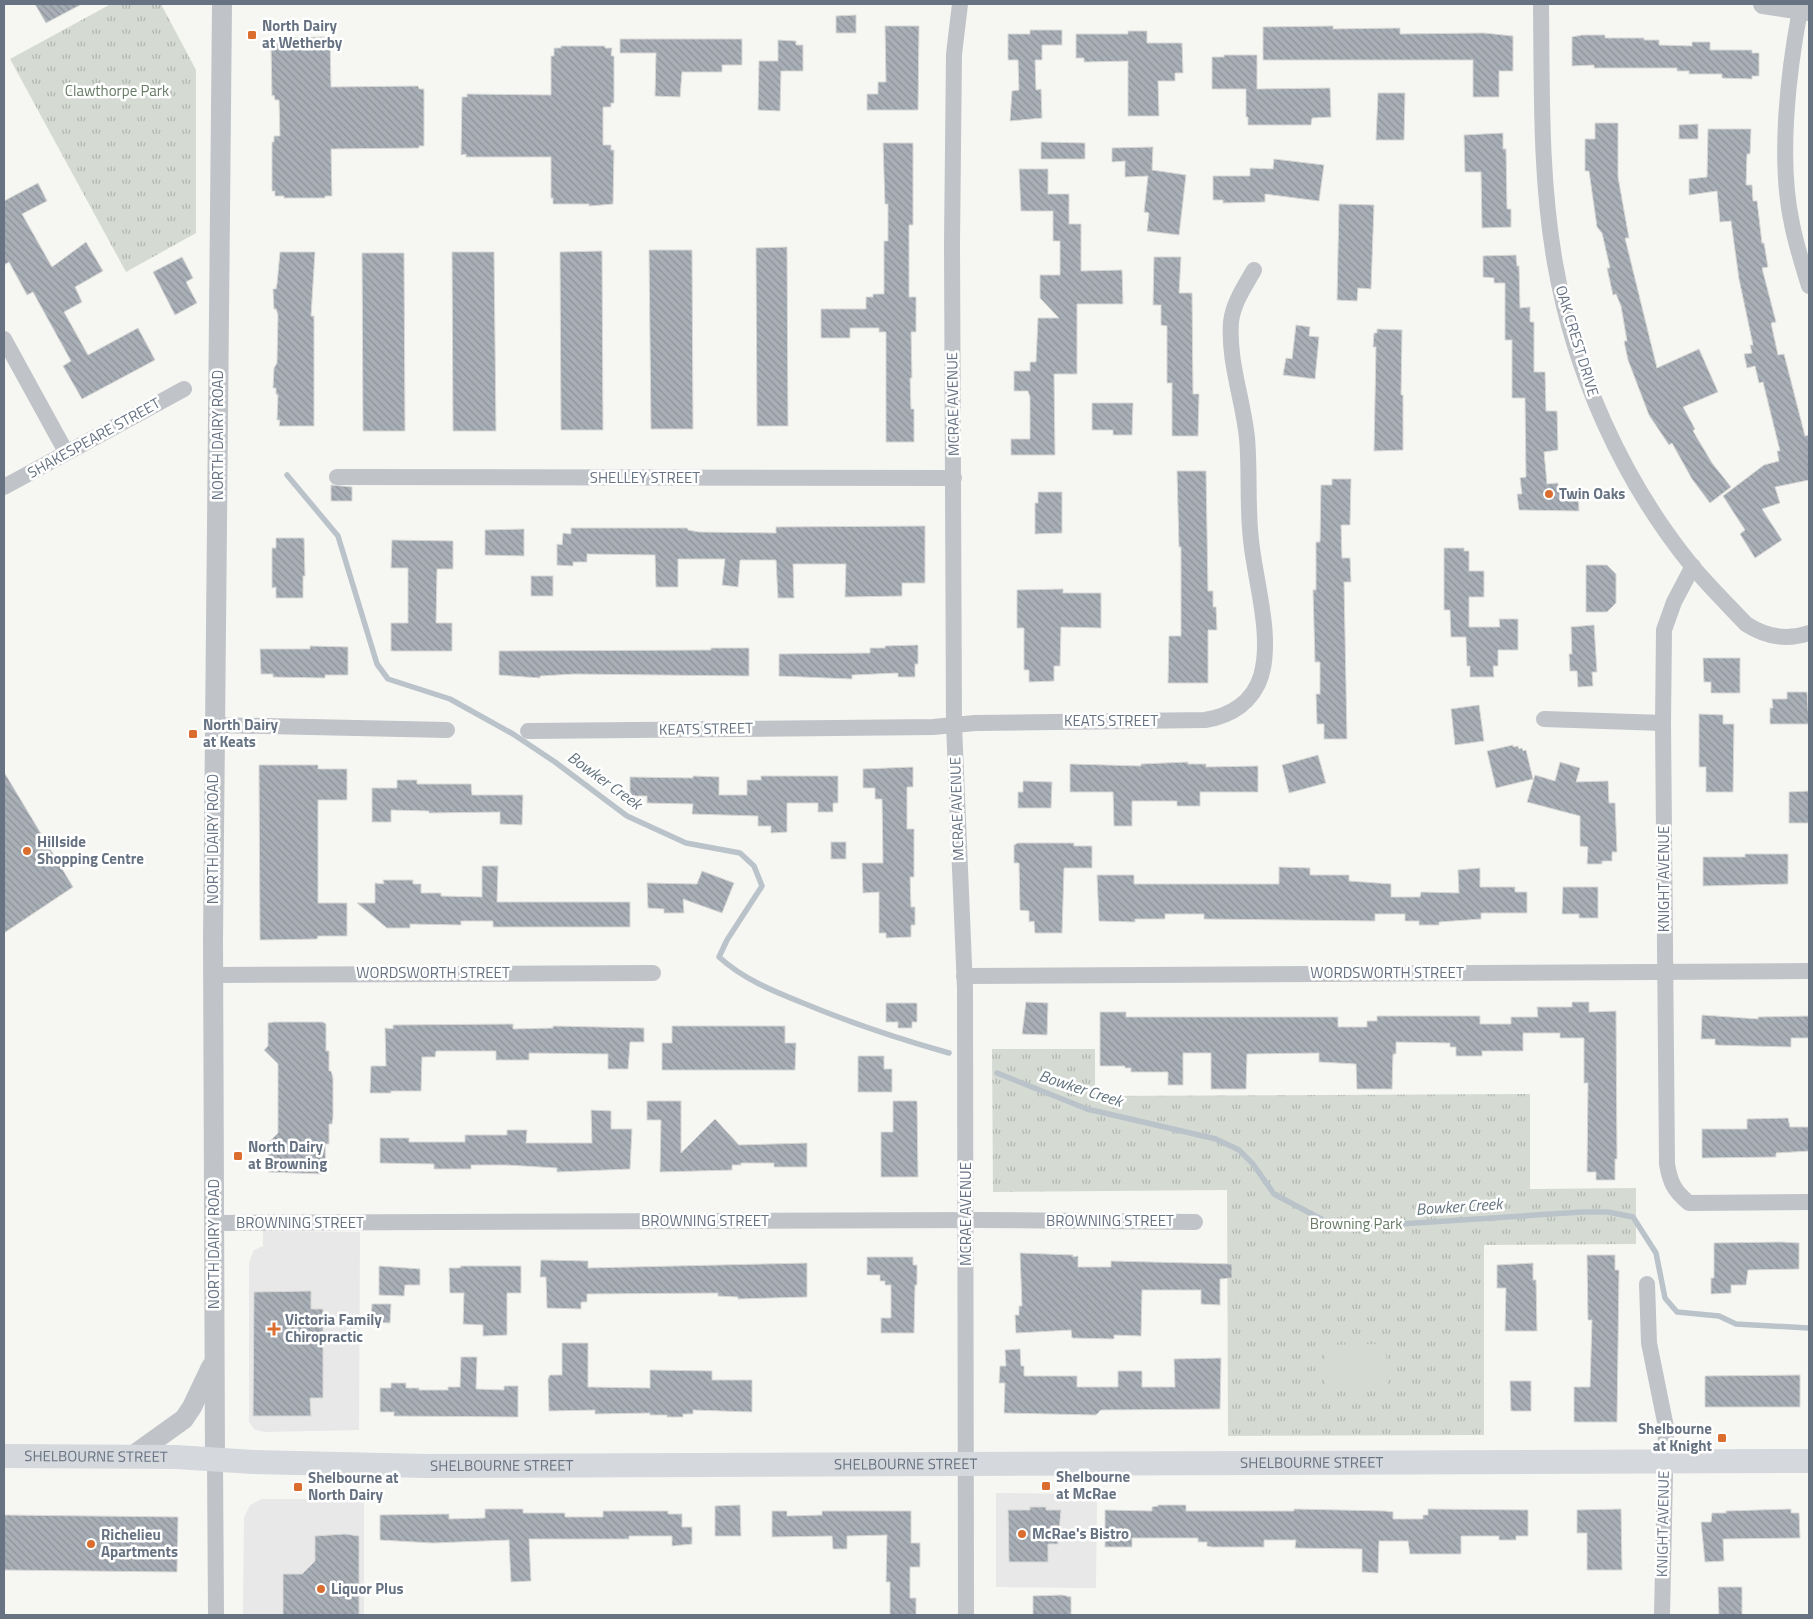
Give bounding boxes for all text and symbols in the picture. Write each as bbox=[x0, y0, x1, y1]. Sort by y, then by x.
place label: North Dairy at Wetherby bbox=[262, 14, 343, 54]
marker: North Dairy at Wetherby bbox=[246, 29, 258, 41]
park label: Clawthorpe Park bbox=[65, 79, 169, 102]
street label: OAK CREST DRIVE bbox=[1550, 282, 1605, 399]
street label: MCRAE AVENUE bbox=[940, 352, 965, 456]
street label: NORTH DAIRY ROAD bbox=[206, 370, 229, 500]
street label: SHAKESPEARE STREET bbox=[23, 391, 165, 484]
street label: SHELLEY STREET bbox=[590, 466, 700, 489]
place label: Twin Oaks bbox=[1559, 482, 1625, 505]
marker: Twin Oaks bbox=[1543, 488, 1555, 500]
street label: KEATS STREET bbox=[1064, 709, 1158, 732]
place label: North Dairy at Keats bbox=[203, 713, 279, 753]
street label: KEATS STREET bbox=[659, 716, 753, 741]
marker: North Dairy at Keats bbox=[187, 728, 199, 740]
water label: Bowker Creek bbox=[563, 745, 649, 816]
street label: MCRAE AVENUE bbox=[943, 757, 970, 861]
street label: NORTH DAIRY ROAD bbox=[201, 774, 224, 904]
street label: KNIGHT AVENUE bbox=[1652, 826, 1675, 932]
place label: Hillside Shopping Centre bbox=[37, 830, 144, 870]
marker: Hillside Shopping Centre bbox=[21, 845, 33, 857]
street label: WORDSWORTH STREET bbox=[356, 961, 510, 984]
street label: WORDSWORTH STREET bbox=[1310, 961, 1464, 984]
water label: Bowker Creek bbox=[1036, 1063, 1128, 1113]
place label: North Dairy at Browning bbox=[248, 1135, 327, 1175]
marker: North Dairy at Browning bbox=[232, 1150, 244, 1162]
street label: MCRAE AVENUE bbox=[954, 1162, 977, 1266]
street label: NORTH DAIRY ROAD bbox=[202, 1179, 225, 1309]
water label: Bowker Creek bbox=[1415, 1191, 1505, 1221]
street label: BROWNING STREET bbox=[641, 1209, 769, 1232]
street label: BROWNING STREET bbox=[1046, 1209, 1174, 1232]
street label: BROWNING STREET bbox=[236, 1211, 364, 1234]
park label: Browning Park bbox=[1310, 1212, 1402, 1235]
place label: Victoria Family Chiropractic bbox=[285, 1308, 382, 1348]
marker: Victoria Family Chiropractic bbox=[267, 1322, 281, 1336]
place label: Shelbourne at Knight bbox=[1638, 1417, 1713, 1457]
marker: Shelbourne at Knight bbox=[1716, 1432, 1728, 1444]
street label: SHELBOURNE STREET bbox=[24, 1444, 168, 1468]
street label: SHELBOURNE STREET bbox=[1240, 1451, 1384, 1474]
street label: SHELBOURNE STREET bbox=[834, 1452, 978, 1476]
street label: SHELBOURNE STREET bbox=[430, 1453, 574, 1477]
place label: Shelbourne at McRae bbox=[1056, 1465, 1130, 1505]
place label: Shelbourne at North Dairy bbox=[308, 1466, 399, 1506]
street label: KNIGHT AVENUE bbox=[1650, 1471, 1675, 1577]
marker: Shelbourne at McRae bbox=[1040, 1480, 1052, 1492]
marker: Shelbourne at North Dairy bbox=[292, 1481, 304, 1493]
place label: McRae's Bistro bbox=[1032, 1522, 1129, 1545]
place label: Richelieu Apartments bbox=[101, 1523, 178, 1563]
marker: McRae's Bistro bbox=[1016, 1528, 1028, 1540]
marker: Richelieu Apartments bbox=[85, 1538, 97, 1550]
place label: Liquor Plus bbox=[331, 1577, 404, 1600]
marker: Liquor Plus bbox=[315, 1583, 327, 1595]

